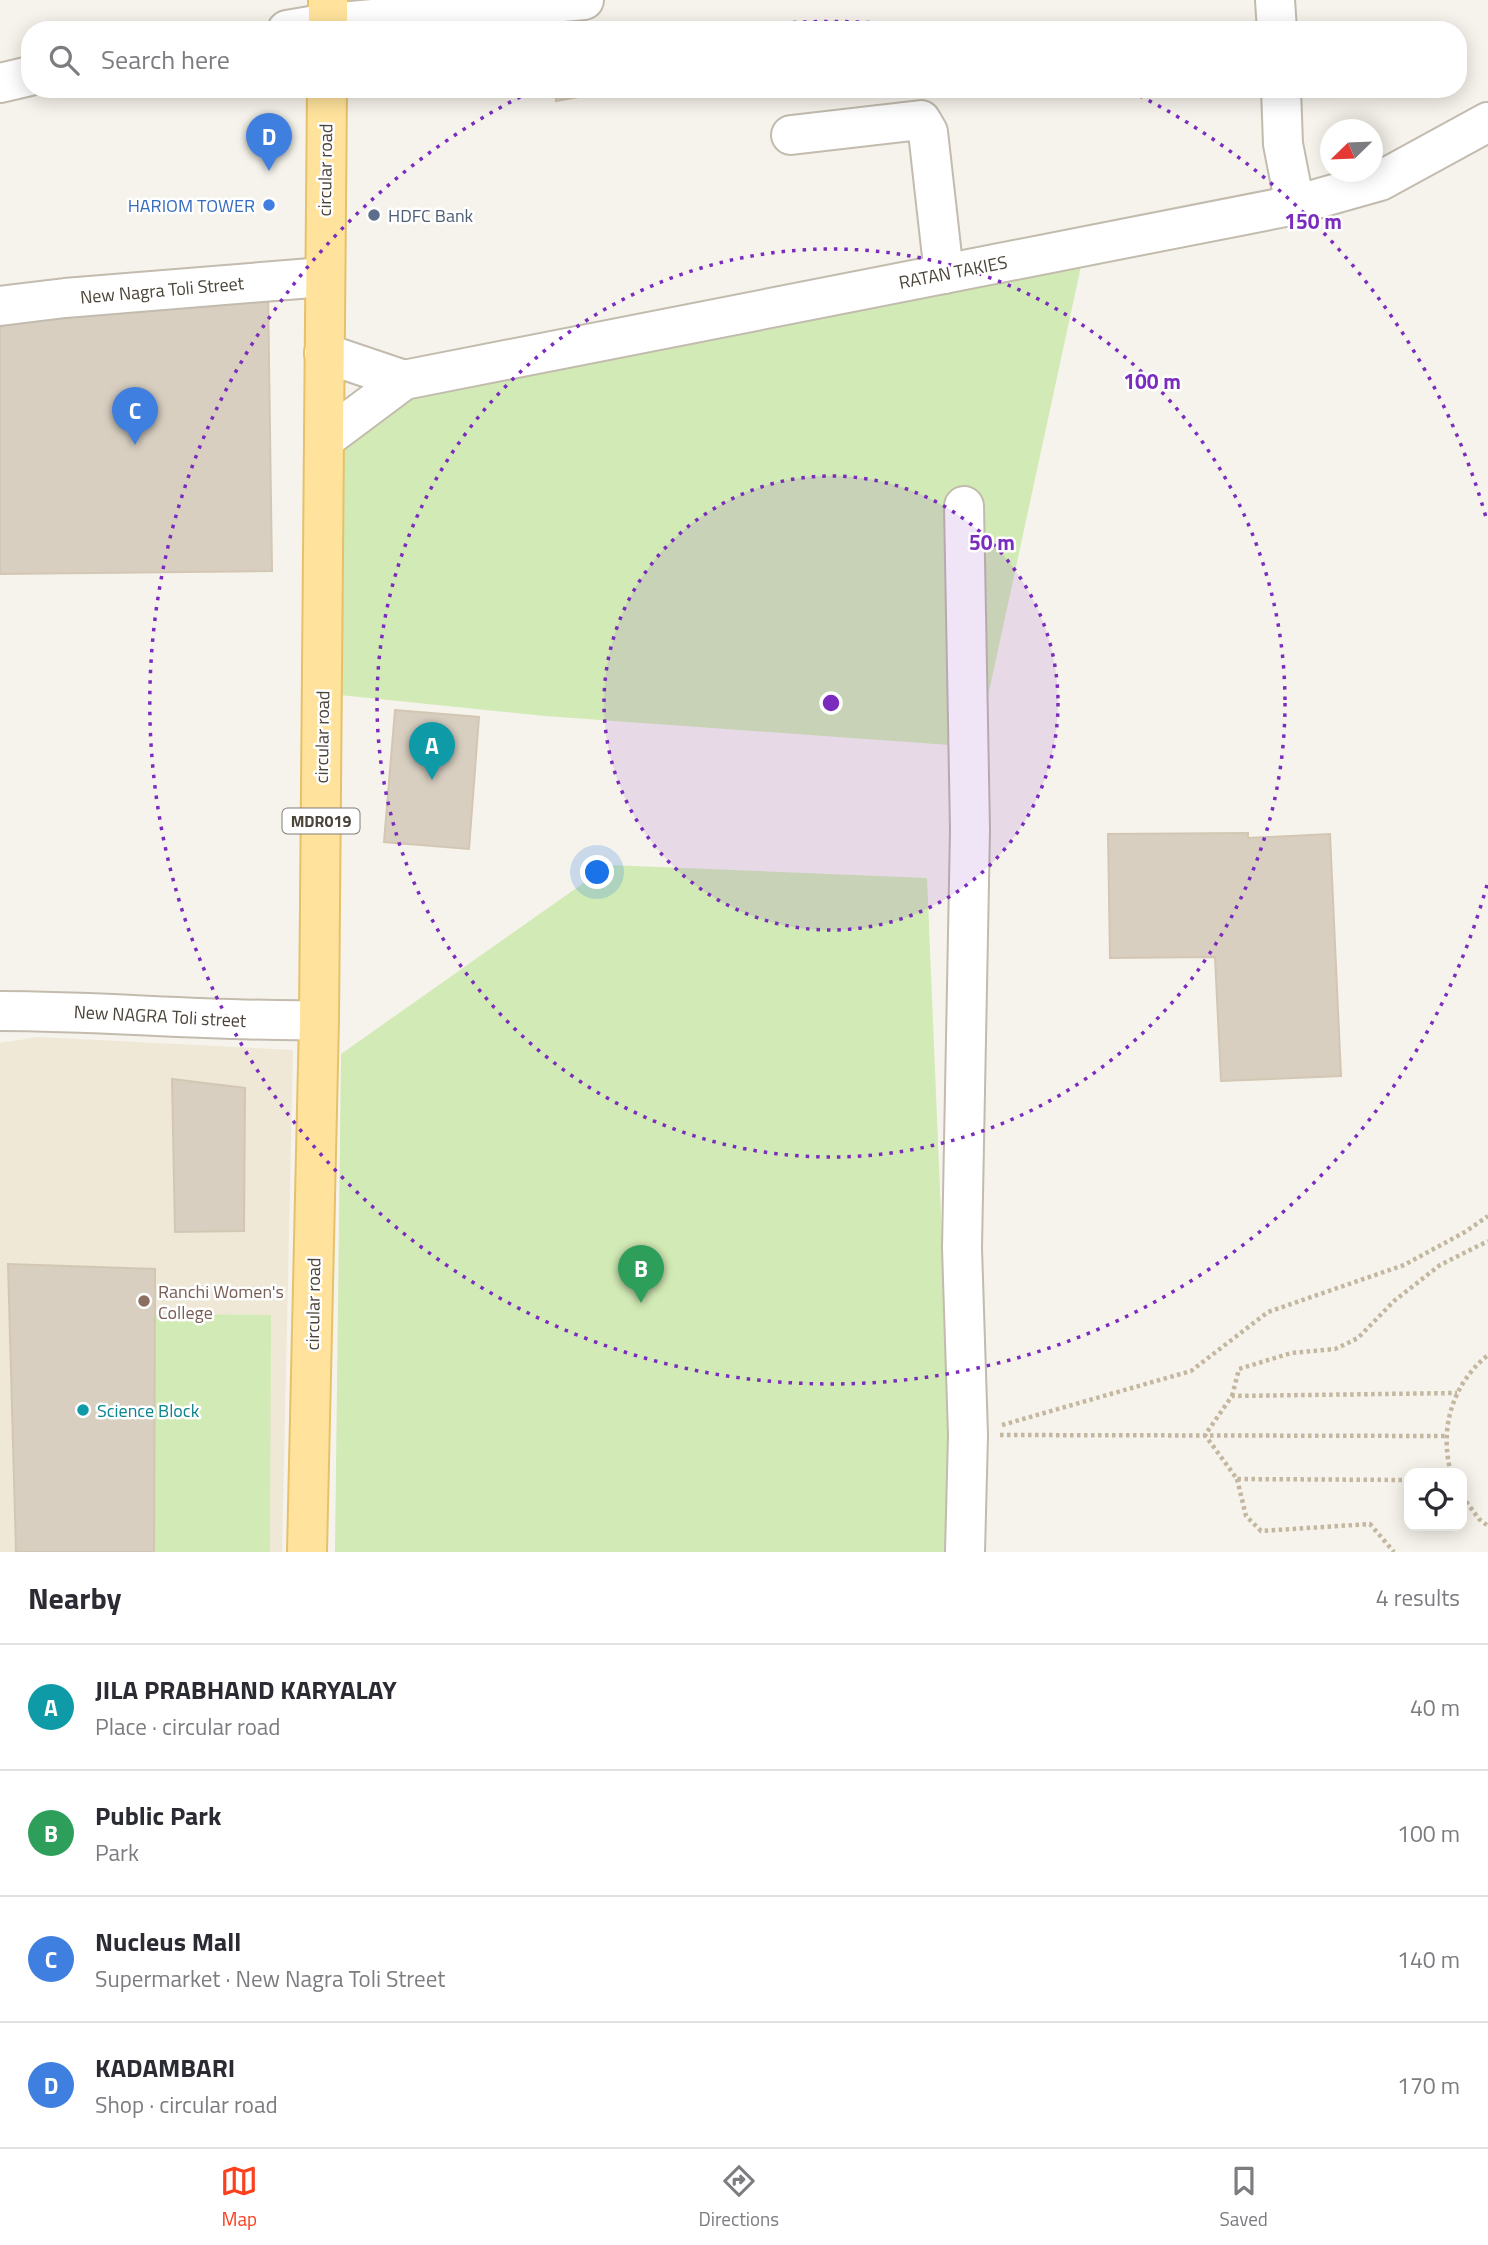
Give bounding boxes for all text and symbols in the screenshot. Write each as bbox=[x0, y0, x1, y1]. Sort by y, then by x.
search box bbox=[21, 21, 1467, 98]
text: Search here bbox=[101, 40, 230, 79]
icon: search bbox=[45, 41, 83, 79]
pin: D bbox=[246, 113, 292, 171]
north arrow bbox=[1320, 119, 1383, 182]
street label: circular road bbox=[311, 123, 339, 217]
place label: HARIOM TOWER bbox=[128, 192, 255, 219]
marker: HARIOM TOWER bbox=[261, 197, 277, 213]
place label: HDFC Bank bbox=[388, 202, 474, 229]
text: 150 m bbox=[1284, 205, 1342, 237]
marker: HDFC Bank bbox=[366, 207, 382, 223]
street label: RATAN TAKIES bbox=[896, 248, 1010, 296]
street label: New Nagra Toli Street bbox=[79, 269, 246, 311]
text: 100 m bbox=[1123, 365, 1181, 397]
pin: C bbox=[112, 387, 158, 445]
text: 50 m bbox=[969, 526, 1015, 558]
street label: circular road bbox=[308, 690, 336, 784]
centre of rings bbox=[819, 691, 843, 715]
pin: A bbox=[409, 722, 455, 780]
road number: MDR019 bbox=[282, 808, 360, 834]
your location bbox=[580, 855, 614, 889]
street label: New NAGRA Toli street bbox=[73, 998, 248, 1034]
pin: B bbox=[618, 1245, 664, 1303]
street label: circular road bbox=[299, 1257, 327, 1351]
place label: Ranchi Women's College bbox=[158, 1278, 284, 1326]
marker: Ranchi Women's College bbox=[136, 1293, 152, 1309]
place label: Science Block bbox=[97, 1397, 200, 1424]
marker: Science Block bbox=[75, 1402, 91, 1418]
map controls bbox=[1404, 1468, 1467, 1531]
button: locate bbox=[1404, 1468, 1467, 1531]
text: Nearby bbox=[28, 1575, 121, 1621]
text: 4 results bbox=[1376, 1580, 1460, 1615]
text: JILA PRABHAND KARYALAY bbox=[95, 1670, 397, 1709]
text: A bbox=[44, 1690, 58, 1725]
text: 40 m bbox=[1410, 1690, 1460, 1725]
text: Place · circular road bbox=[95, 1709, 281, 1744]
text: Public Park bbox=[95, 1796, 221, 1835]
text: B bbox=[44, 1816, 58, 1851]
text: 100 m bbox=[1397, 1816, 1460, 1851]
text: Park bbox=[95, 1835, 139, 1870]
text: Nucleus Mall bbox=[95, 1922, 241, 1961]
text: C bbox=[45, 1942, 57, 1977]
text: 140 m bbox=[1397, 1942, 1460, 1977]
text: Supermarket · New Nagra Toli Street bbox=[95, 1961, 445, 1996]
text: KADAMBARI bbox=[95, 2048, 235, 2087]
text: D bbox=[44, 2068, 58, 2103]
text: 170 m bbox=[1397, 2068, 1460, 2103]
text: Shop · circular road bbox=[95, 2087, 278, 2122]
tab: Map bbox=[220, 2162, 258, 2233]
tab: Directions bbox=[699, 2162, 779, 2233]
tab: Saved bbox=[1219, 2162, 1268, 2233]

